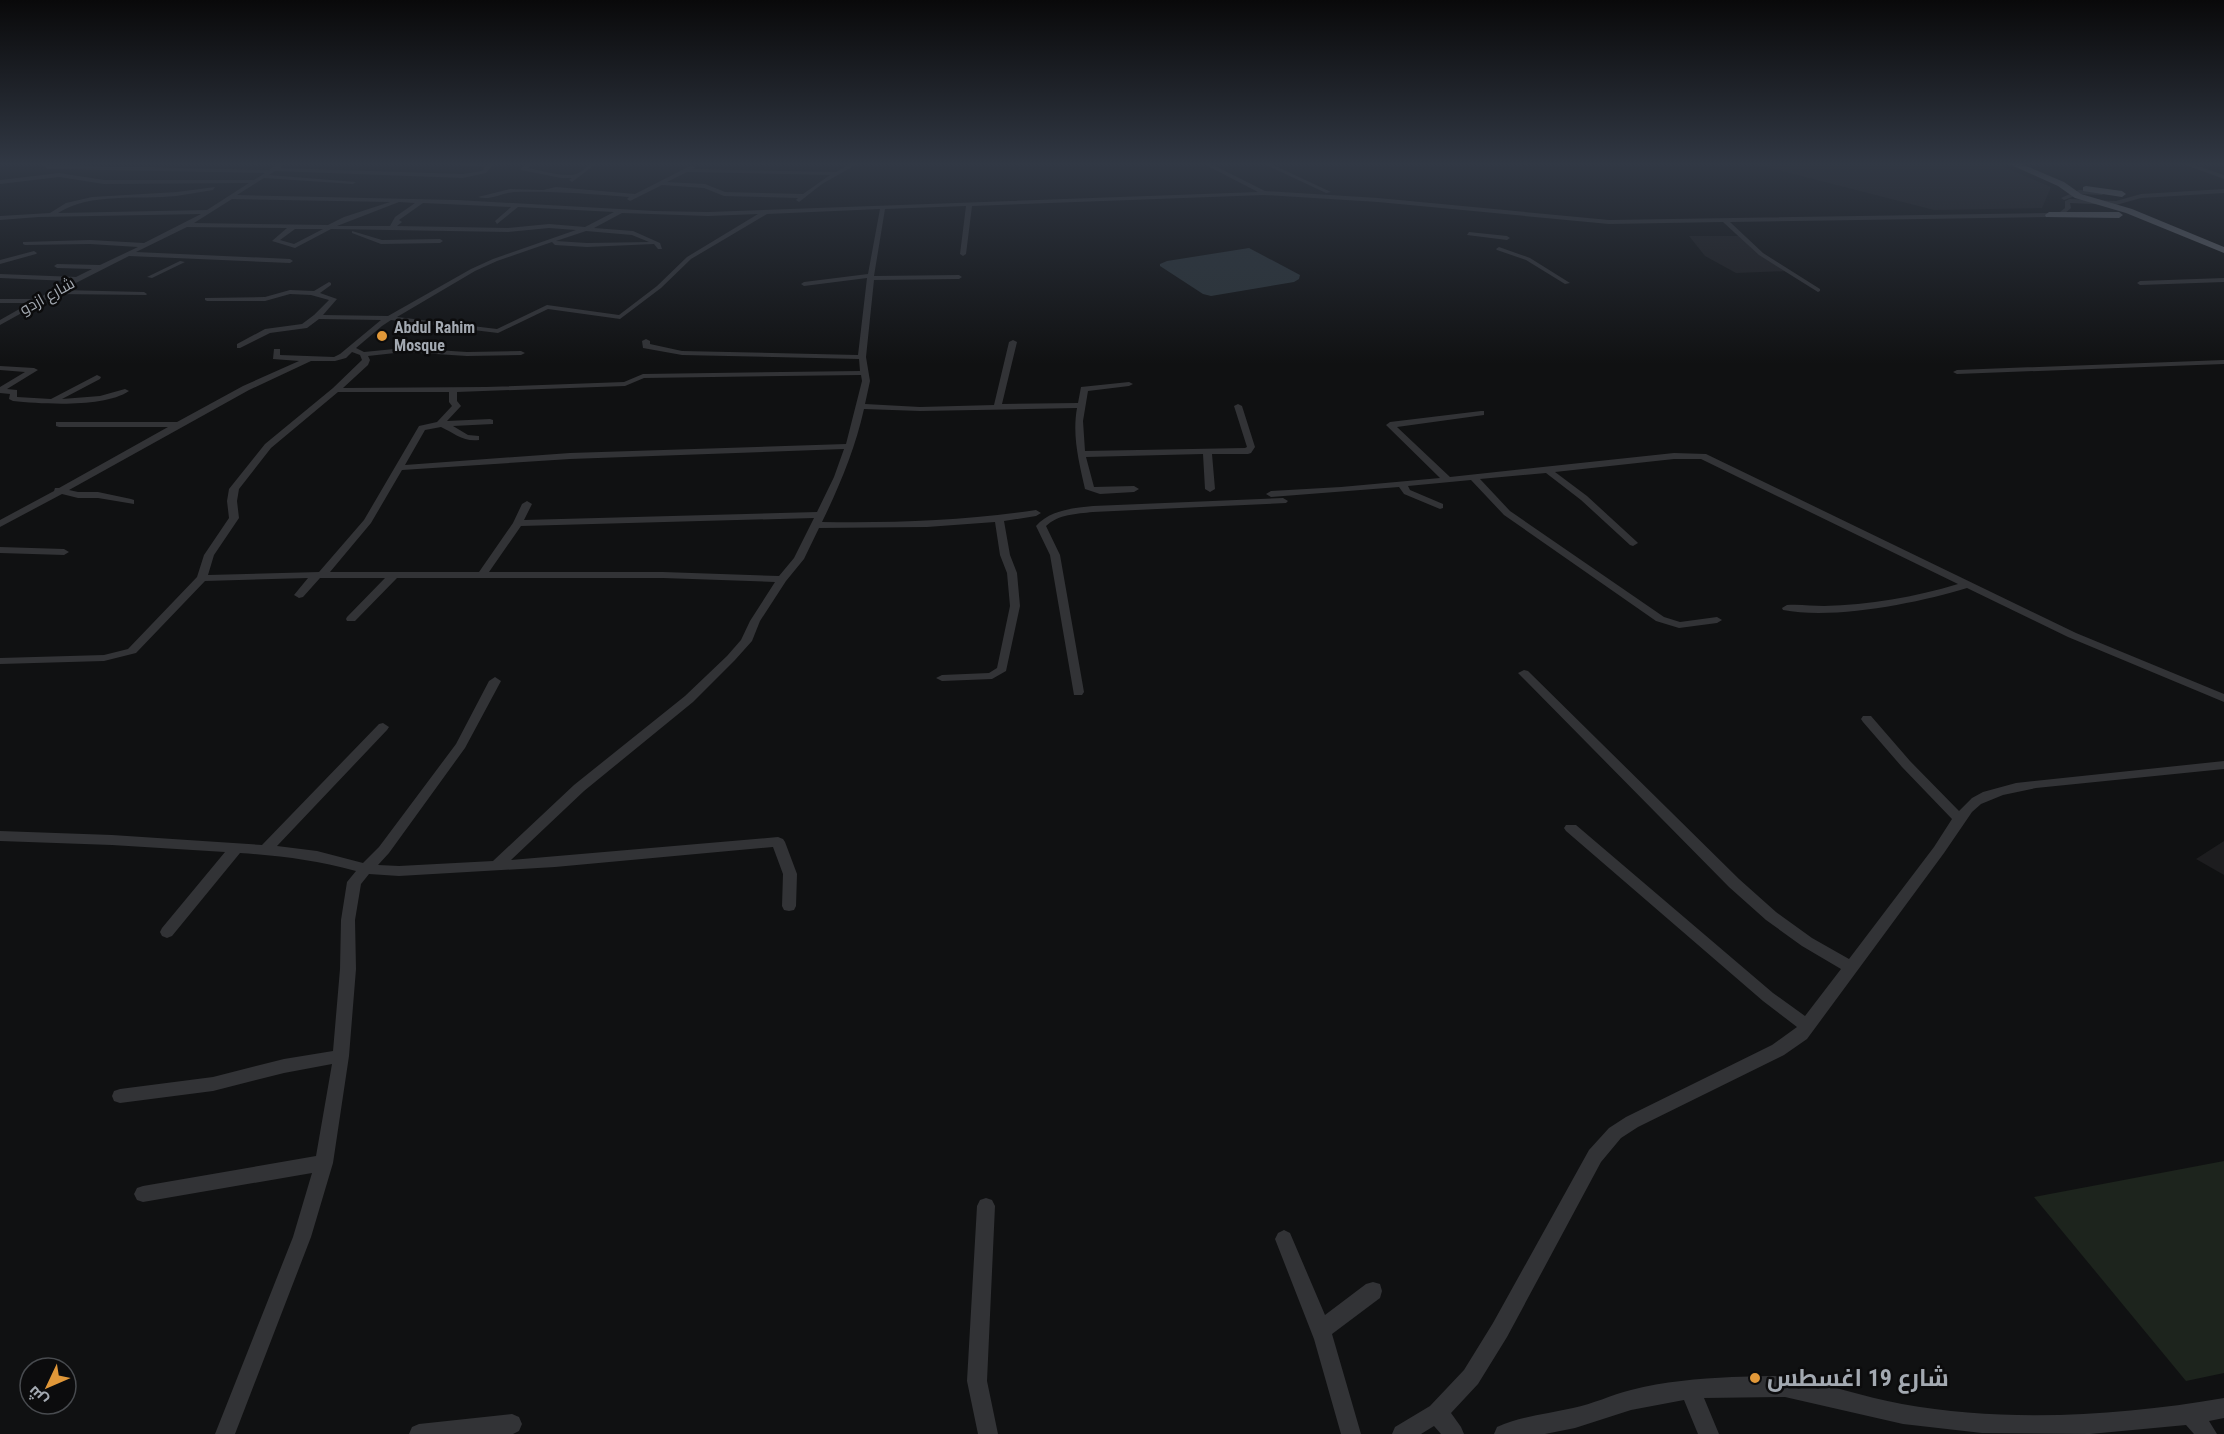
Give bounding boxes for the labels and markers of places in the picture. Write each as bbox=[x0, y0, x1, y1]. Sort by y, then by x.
place label: Abdul Rahim Mosque bbox=[394, 318, 475, 355]
marker: Abdul Rahim Mosque bbox=[375, 329, 389, 343]
place label: شارع 19 اغسطس bbox=[1767, 1364, 1949, 1394]
marker: شارع 19 اغسطس bbox=[1748, 1371, 1762, 1385]

